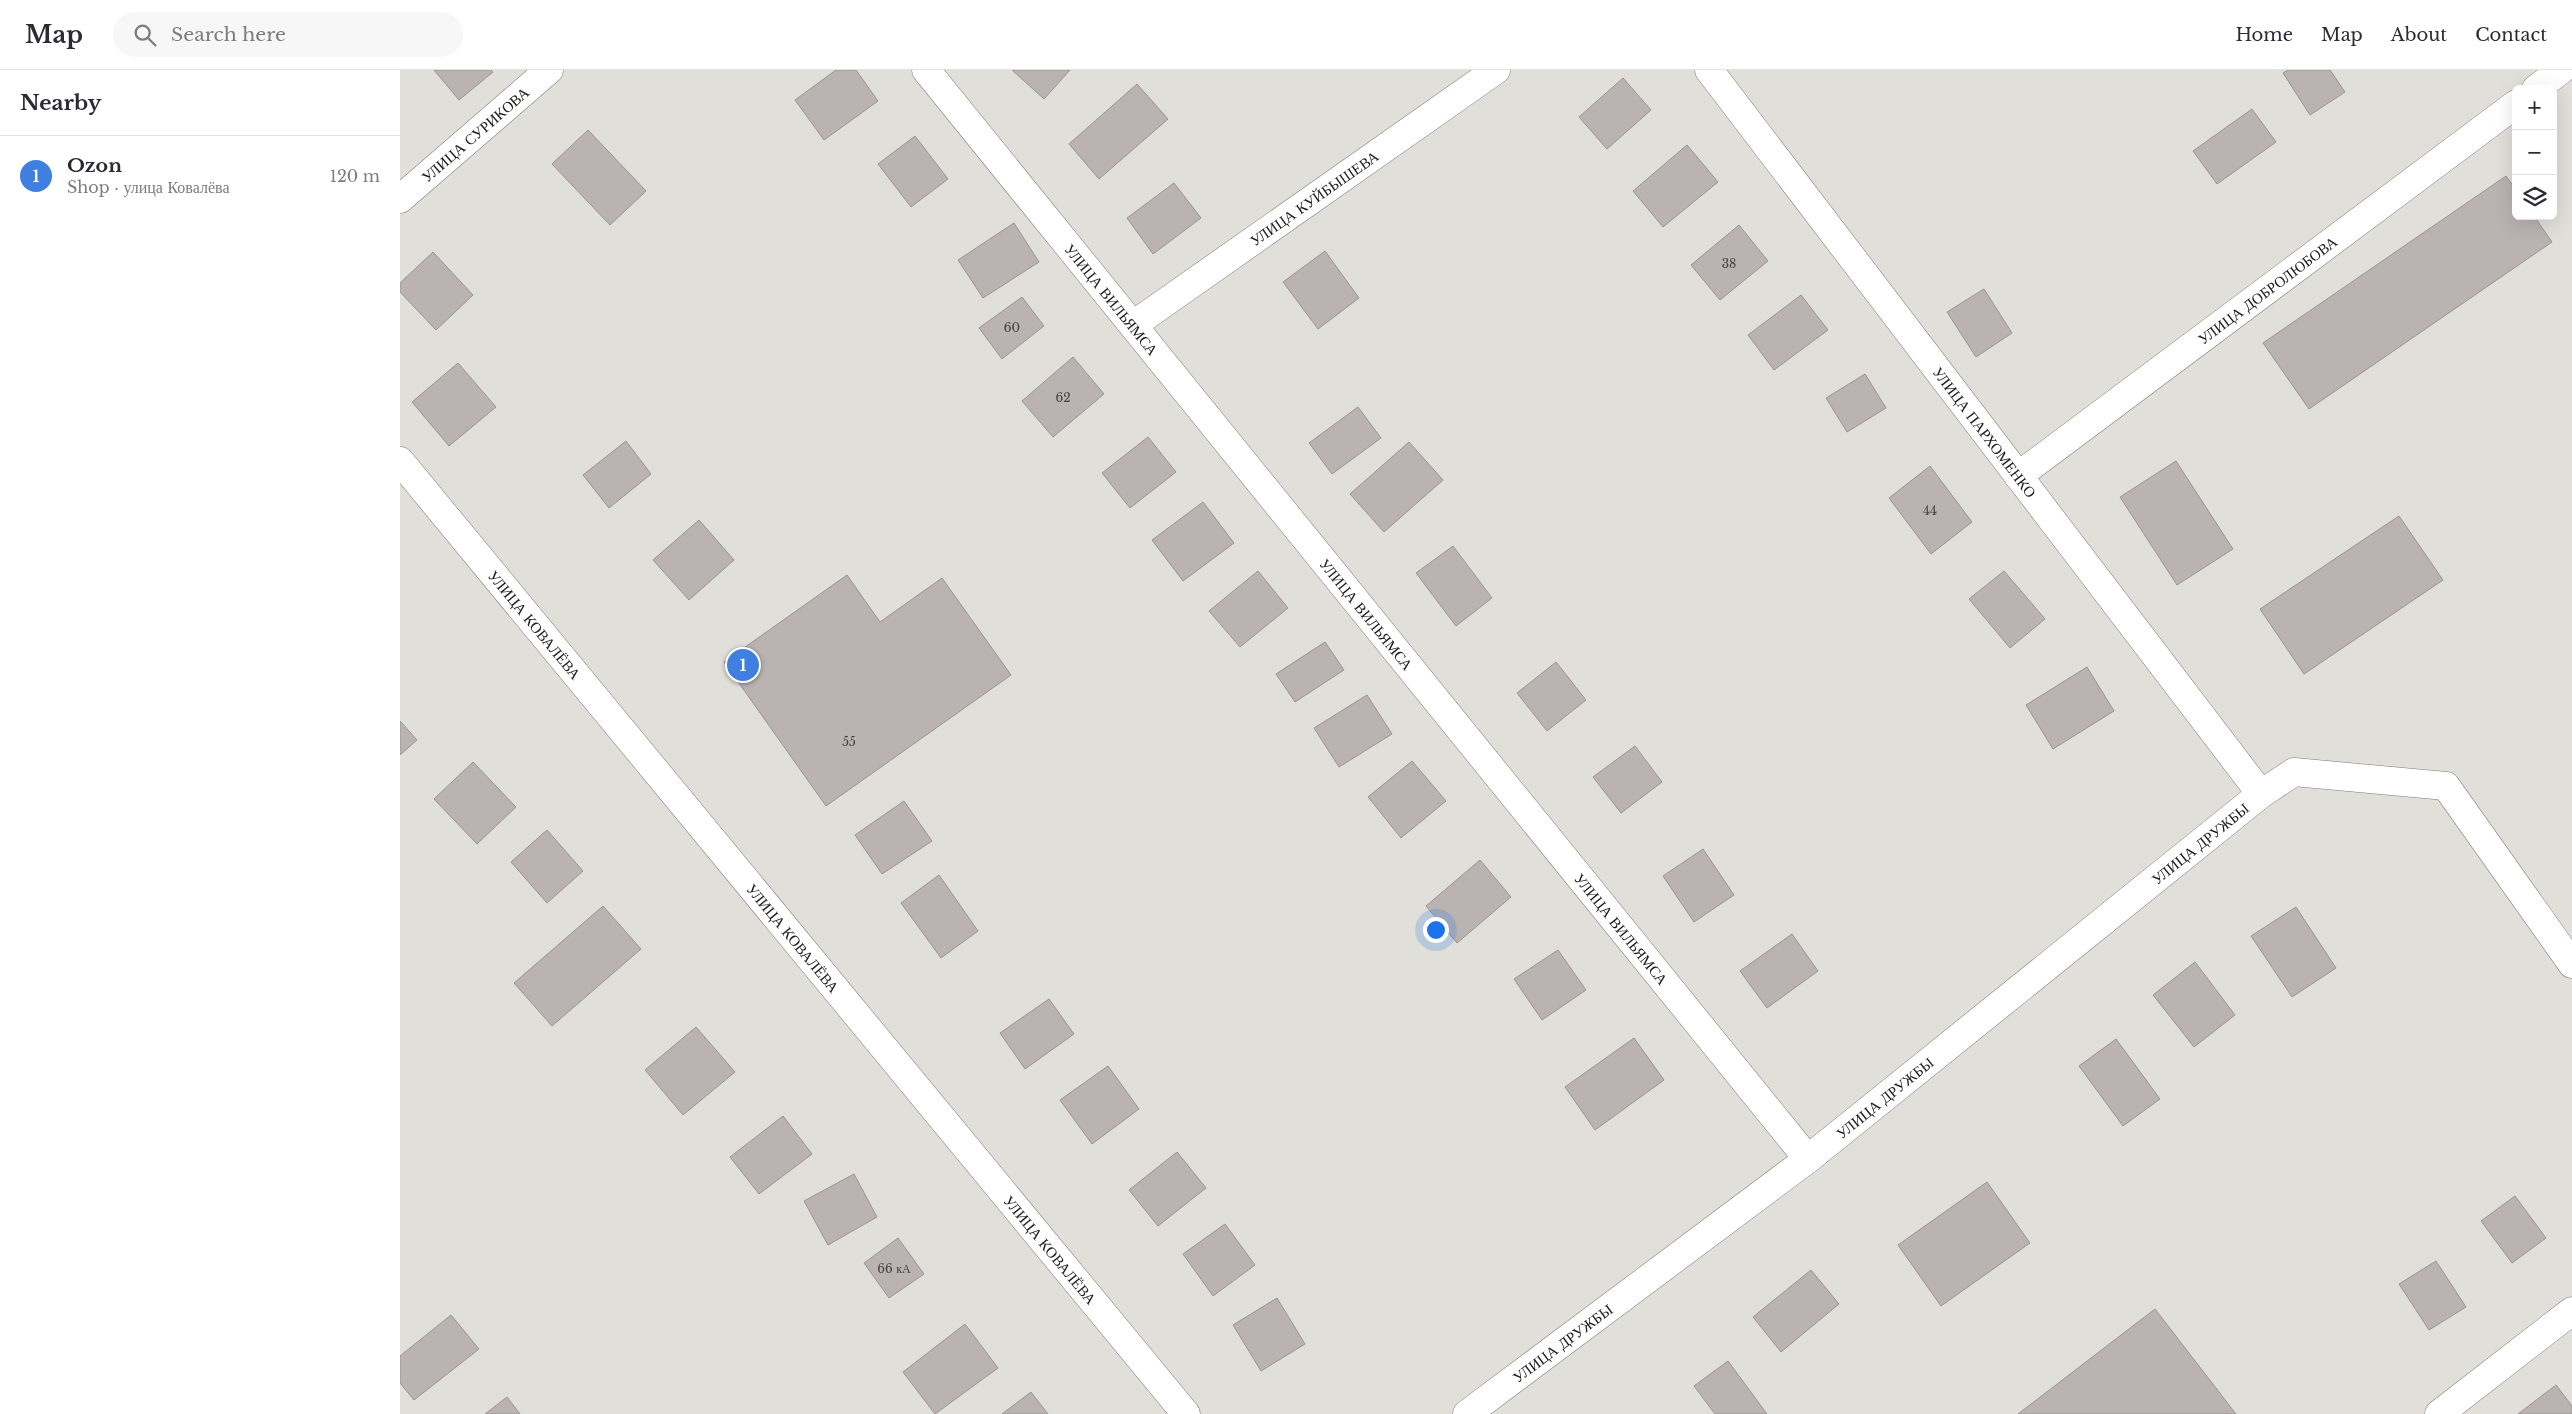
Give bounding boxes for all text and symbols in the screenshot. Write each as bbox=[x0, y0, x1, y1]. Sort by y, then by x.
search box bbox=[113, 12, 463, 57]
text: Map bbox=[25, 20, 83, 49]
icon: search bbox=[131, 21, 159, 49]
text: Search here bbox=[171, 23, 286, 46]
text: Home bbox=[2235, 24, 2293, 46]
text: Map bbox=[2321, 24, 2363, 46]
text: About bbox=[2391, 24, 2447, 46]
text: Contact bbox=[2475, 24, 2547, 46]
street label: УЛИЦА СУРИКОВА bbox=[417, 82, 533, 186]
map controls bbox=[2512, 85, 2557, 220]
button: + bbox=[2512, 85, 2557, 130]
text: Nearby bbox=[20, 90, 101, 116]
button: − bbox=[2512, 130, 2557, 175]
street label: УЛИЦА КУЙБЫШЕВА bbox=[1246, 146, 1382, 250]
text: Ozon bbox=[67, 154, 122, 177]
text: 1 bbox=[33, 166, 39, 186]
text: 120 m bbox=[330, 166, 380, 186]
button: layers bbox=[2512, 175, 2557, 220]
text: Shop · улица Ковалёва bbox=[67, 177, 230, 197]
street label: УЛИЦА ДОБРОЛЮБОВА bbox=[2194, 232, 2341, 348]
street label: УЛИЦА ВИЛЬЯМСА bbox=[1061, 240, 1163, 359]
house number: 38 bbox=[1722, 256, 1736, 271]
house number: 60 bbox=[1004, 320, 1020, 335]
street label: УЛИЦА ПАРХОМЕНКО bbox=[1929, 363, 2041, 501]
house number: 62 bbox=[1055, 390, 1071, 405]
house number: 44 bbox=[1923, 503, 1937, 518]
street label: УЛИЦА ВИЛЬЯМСА bbox=[1316, 554, 1418, 674]
street label: УЛИЦА КОВАЛЁВА bbox=[484, 566, 585, 683]
pin: 1 bbox=[727, 646, 759, 684]
house number: 55 bbox=[842, 734, 856, 749]
street label: УЛИЦА ДРУЖБЫ bbox=[2147, 798, 2253, 888]
street label: УЛИЦА ВИЛЬЯМСА bbox=[1571, 869, 1672, 989]
street label: УЛИЦА КОВАЛЁВА bbox=[743, 879, 844, 996]
your location bbox=[1423, 917, 1449, 943]
street label: УЛИЦА ДРУЖБЫ bbox=[1832, 1052, 1937, 1142]
street label: УЛИЦА КОВАЛЁВА bbox=[1000, 1191, 1101, 1308]
house number: 66 кА bbox=[877, 1261, 911, 1276]
street label: УЛИЦА ДРУЖБЫ bbox=[1509, 1299, 1616, 1386]

